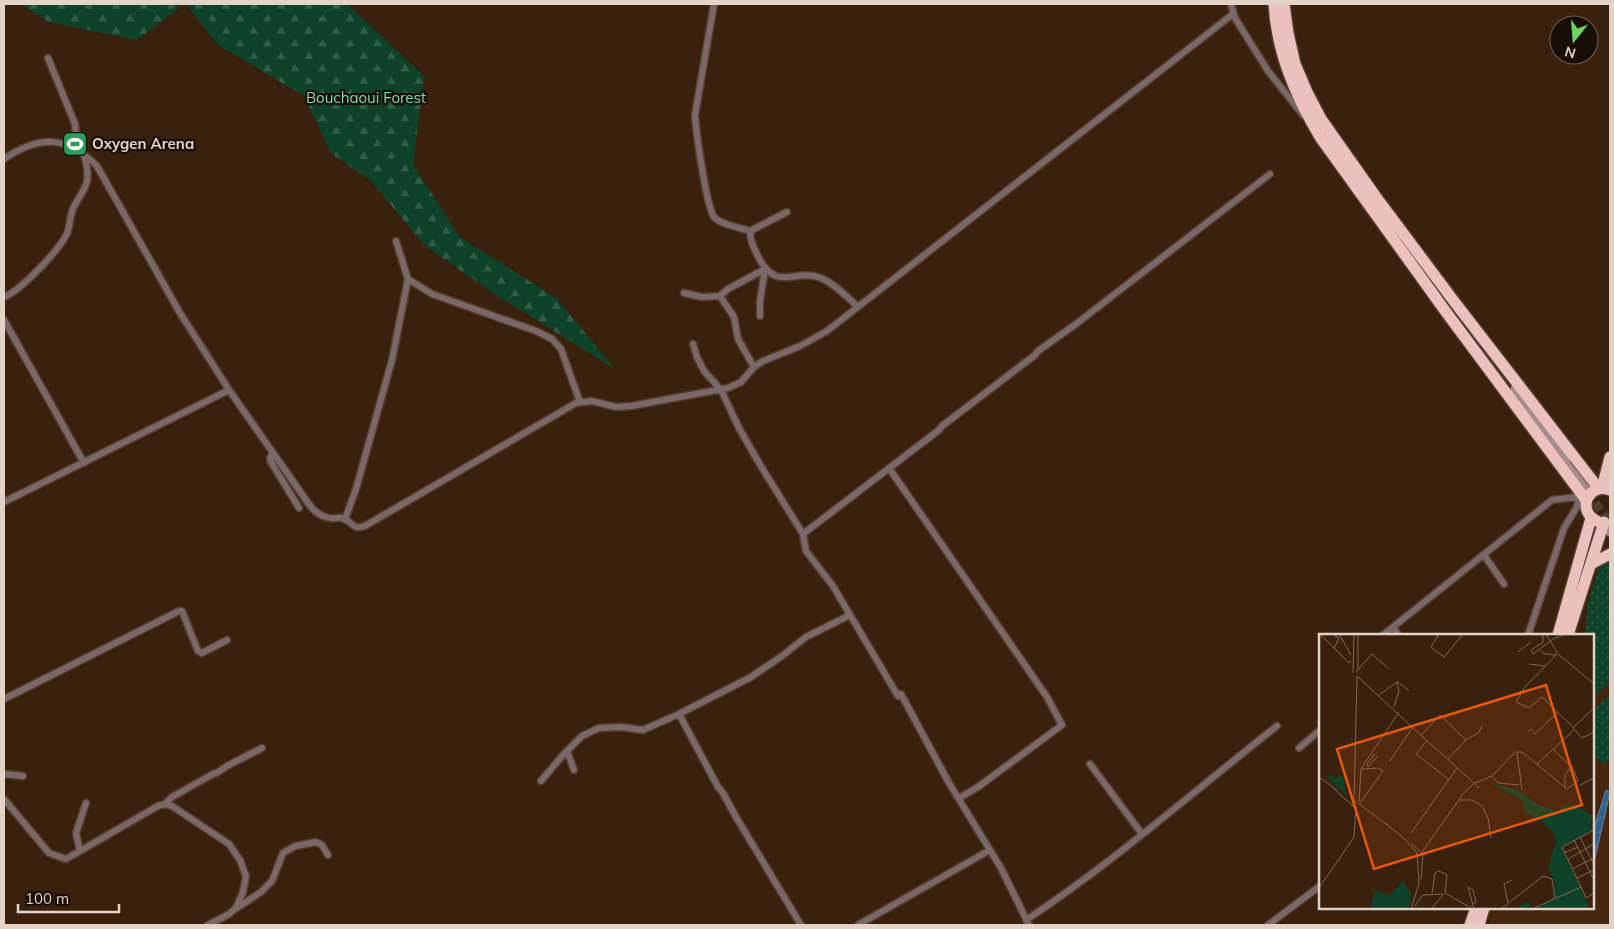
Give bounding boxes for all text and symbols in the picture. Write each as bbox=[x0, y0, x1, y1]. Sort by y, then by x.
north arrow bbox=[1549, 15, 1599, 65]
text: N bbox=[1563, 42, 1578, 63]
park label: Bouchaoui Forest bbox=[306, 88, 426, 107]
sports icon: Oxygen Arena bbox=[62, 131, 88, 157]
place label: Oxygen Arena bbox=[92, 134, 194, 153]
inset map bbox=[1319, 634, 1594, 909]
scale bar bbox=[18, 882, 119, 914]
text: 100 m bbox=[25, 889, 69, 908]

